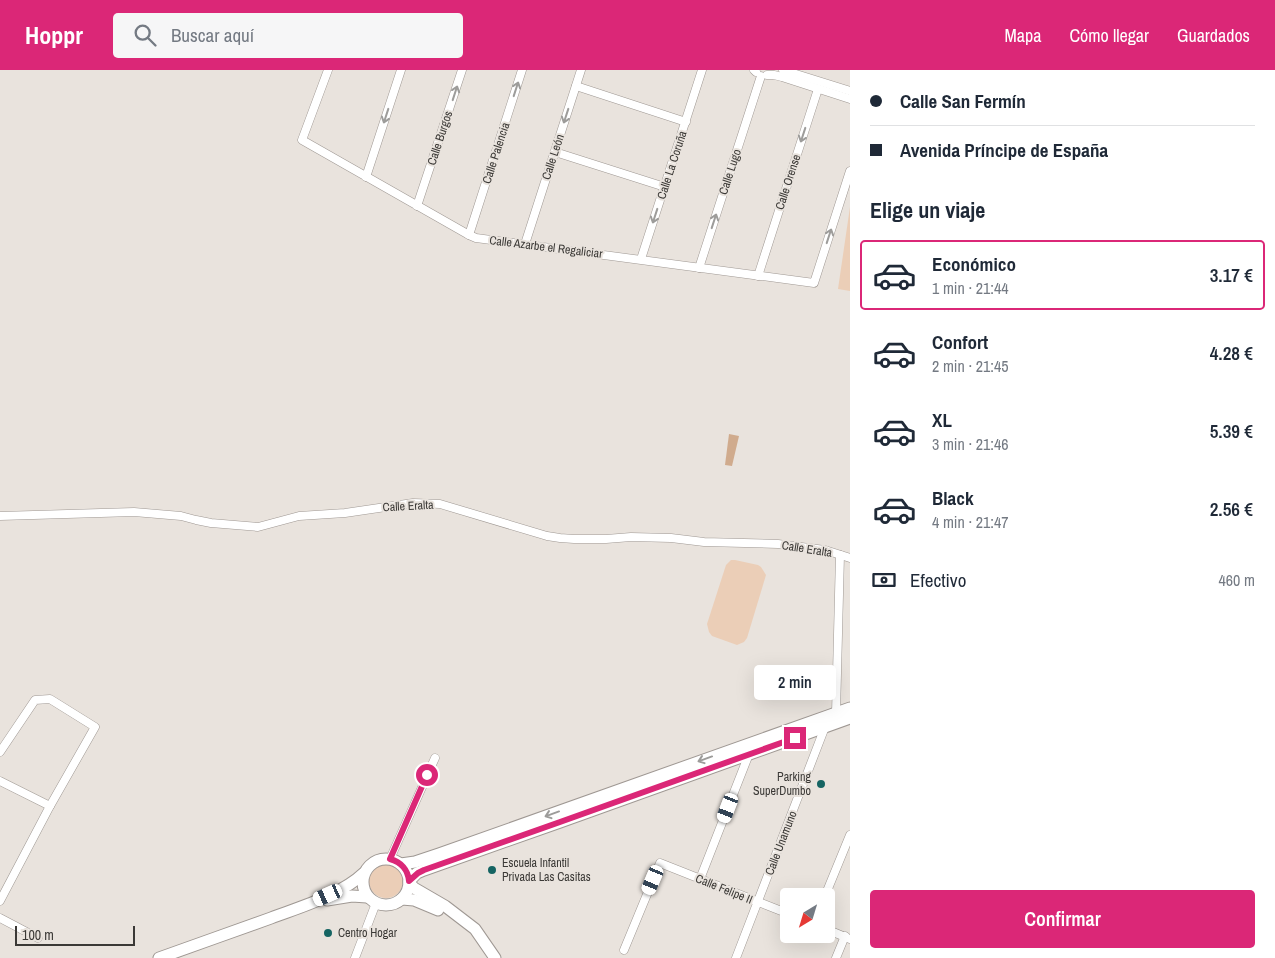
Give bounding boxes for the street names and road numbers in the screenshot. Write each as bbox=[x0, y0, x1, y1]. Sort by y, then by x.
street label: Calle Burgos bbox=[424, 109, 456, 167]
street label: Calle Palencia bbox=[479, 120, 514, 186]
street label: Calle La Coruña bbox=[653, 128, 691, 201]
street label: Calle León bbox=[538, 132, 568, 182]
street label: Calle Lugo bbox=[715, 147, 745, 197]
street label: Calle Orense bbox=[772, 152, 804, 212]
street label: Calle Azarbe el Regaliciar bbox=[489, 232, 604, 262]
street label: Calle Eralta bbox=[382, 497, 434, 515]
street label: Calle Eralta bbox=[781, 537, 834, 561]
street label: Calle Unamuno bbox=[761, 808, 801, 878]
street label: Calle Felipe II bbox=[693, 870, 755, 908]

